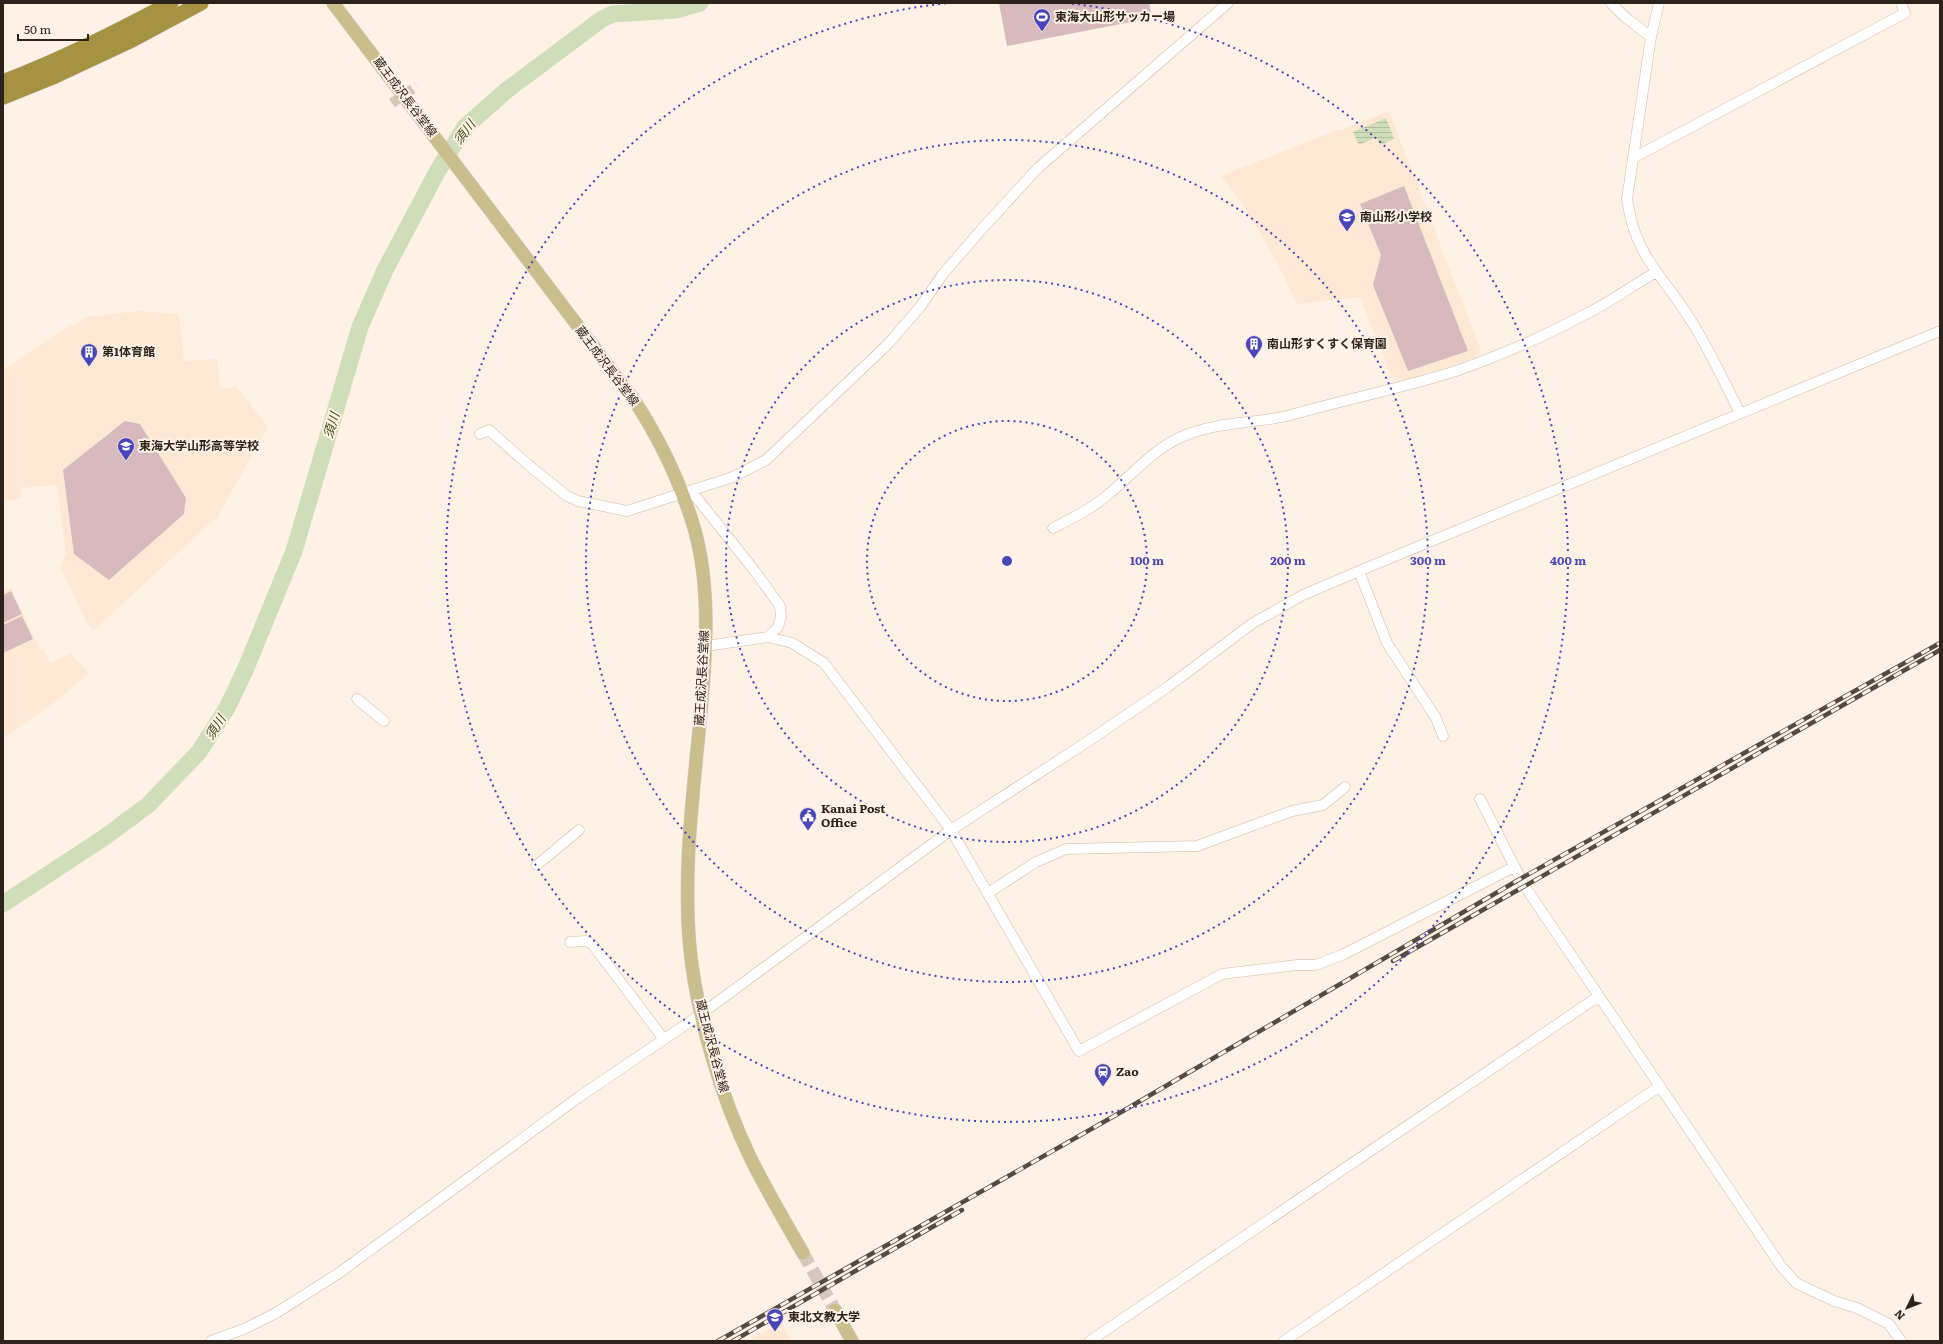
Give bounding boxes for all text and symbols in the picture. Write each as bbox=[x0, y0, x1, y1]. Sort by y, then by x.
sports icon: 東海大山形サッカー場 bbox=[1032, 7, 1052, 32]
place label: 東海大山形サッカー場 bbox=[1055, 7, 1175, 25]
scale bar bbox=[18, 16, 88, 42]
text: 50 m bbox=[24, 20, 51, 38]
street label: 蔵王成沢長谷堂線 bbox=[370, 53, 442, 140]
water label: 須川 bbox=[448, 114, 480, 148]
school or university icon: 南山形小学校 bbox=[1337, 207, 1357, 232]
place label: 南山形小学校 bbox=[1360, 207, 1432, 225]
street label: 蔵王成沢長谷堂線 bbox=[572, 322, 644, 409]
building icon: 南山形すくすく保育園 bbox=[1244, 334, 1264, 359]
place label: 南山形すくすく保育園 bbox=[1267, 334, 1387, 352]
building icon: 第1体育館 bbox=[79, 342, 99, 367]
place label: 第1体育館 bbox=[102, 342, 155, 360]
water label: 須川 bbox=[318, 408, 344, 440]
school or university icon: 東海大学山形高等学校 bbox=[116, 436, 136, 461]
place label: 東海大学山形高等学校 bbox=[139, 436, 259, 454]
text: 100 m bbox=[1130, 551, 1164, 569]
text: 200 m bbox=[1270, 551, 1306, 569]
text: 300 m bbox=[1410, 551, 1446, 569]
text: 400 m bbox=[1550, 551, 1586, 569]
centre of rings bbox=[1000, 554, 1014, 568]
street label: 蔵王成沢長谷堂線 bbox=[690, 630, 713, 726]
water label: 須川 bbox=[200, 709, 231, 743]
place label: Kanai Post Office bbox=[821, 799, 886, 831]
public building icon: Kanai Post Office bbox=[798, 806, 818, 831]
street label: 蔵王成沢長谷堂線 bbox=[692, 997, 734, 1094]
station icon: Zao bbox=[1093, 1062, 1113, 1087]
place label: Zao bbox=[1116, 1062, 1139, 1080]
north arrow bbox=[1887, 1288, 1927, 1328]
school or university icon: 東北文教大学 bbox=[765, 1307, 785, 1332]
place label: 東北文教大学 bbox=[788, 1307, 860, 1325]
text: N bbox=[1890, 1307, 1908, 1324]

